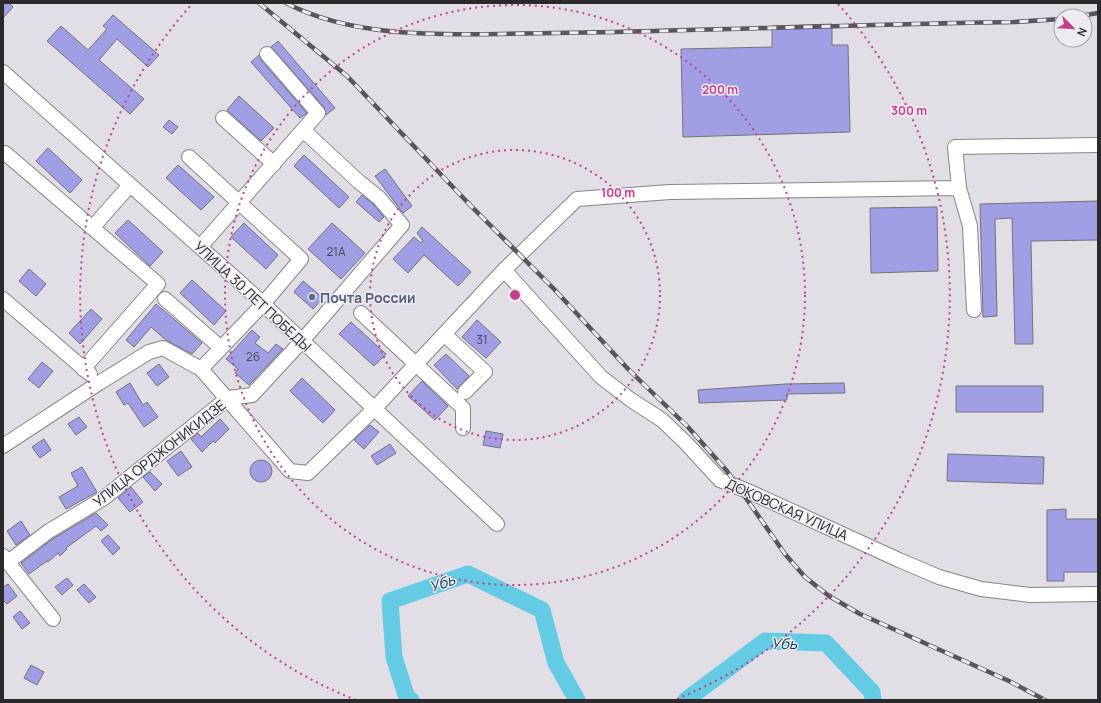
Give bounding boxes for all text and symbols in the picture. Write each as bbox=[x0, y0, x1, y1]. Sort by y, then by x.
north arrow bbox=[1053, 8, 1093, 48]
text: N bbox=[1074, 26, 1091, 39]
text: 200 m bbox=[702, 81, 738, 98]
text: 300 m bbox=[891, 102, 927, 119]
text: 100 m bbox=[601, 184, 635, 201]
street label: УЛИЦА 30 ЛЕТ ПОБЕДЫ bbox=[190, 237, 316, 355]
house number: 21А bbox=[326, 243, 346, 260]
place label: Почта России bbox=[320, 288, 416, 307]
centre of rings bbox=[508, 288, 522, 302]
marker: Почта России bbox=[307, 292, 317, 302]
house number: 31 bbox=[476, 331, 488, 348]
house number: 26 bbox=[246, 348, 260, 365]
street label: УЛИЦА ОРДЖОНИКИДЗЕ bbox=[89, 395, 229, 511]
street label: ДОКОВСКАЯ УЛИЦА bbox=[723, 474, 851, 545]
water label: Убь bbox=[426, 569, 459, 597]
water label: Убь bbox=[771, 633, 798, 654]

